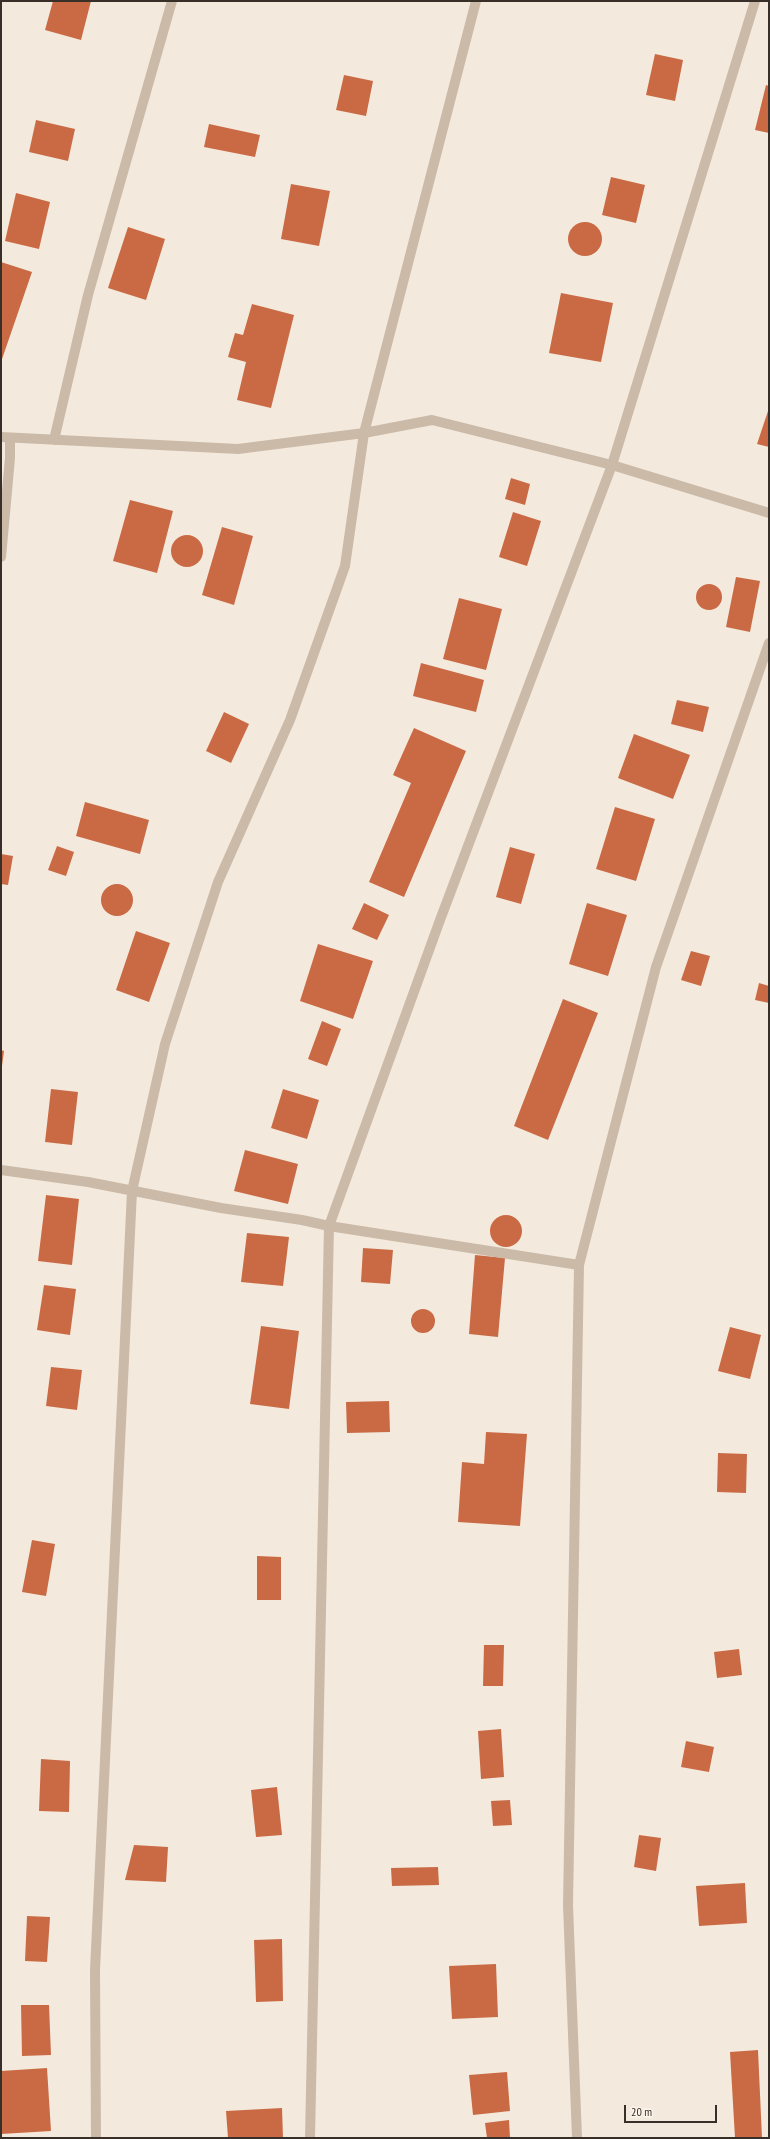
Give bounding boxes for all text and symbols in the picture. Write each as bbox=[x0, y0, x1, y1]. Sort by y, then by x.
scale bar bbox=[626, 2097, 719, 2123]
text: 20 m bbox=[631, 2104, 652, 2119]

